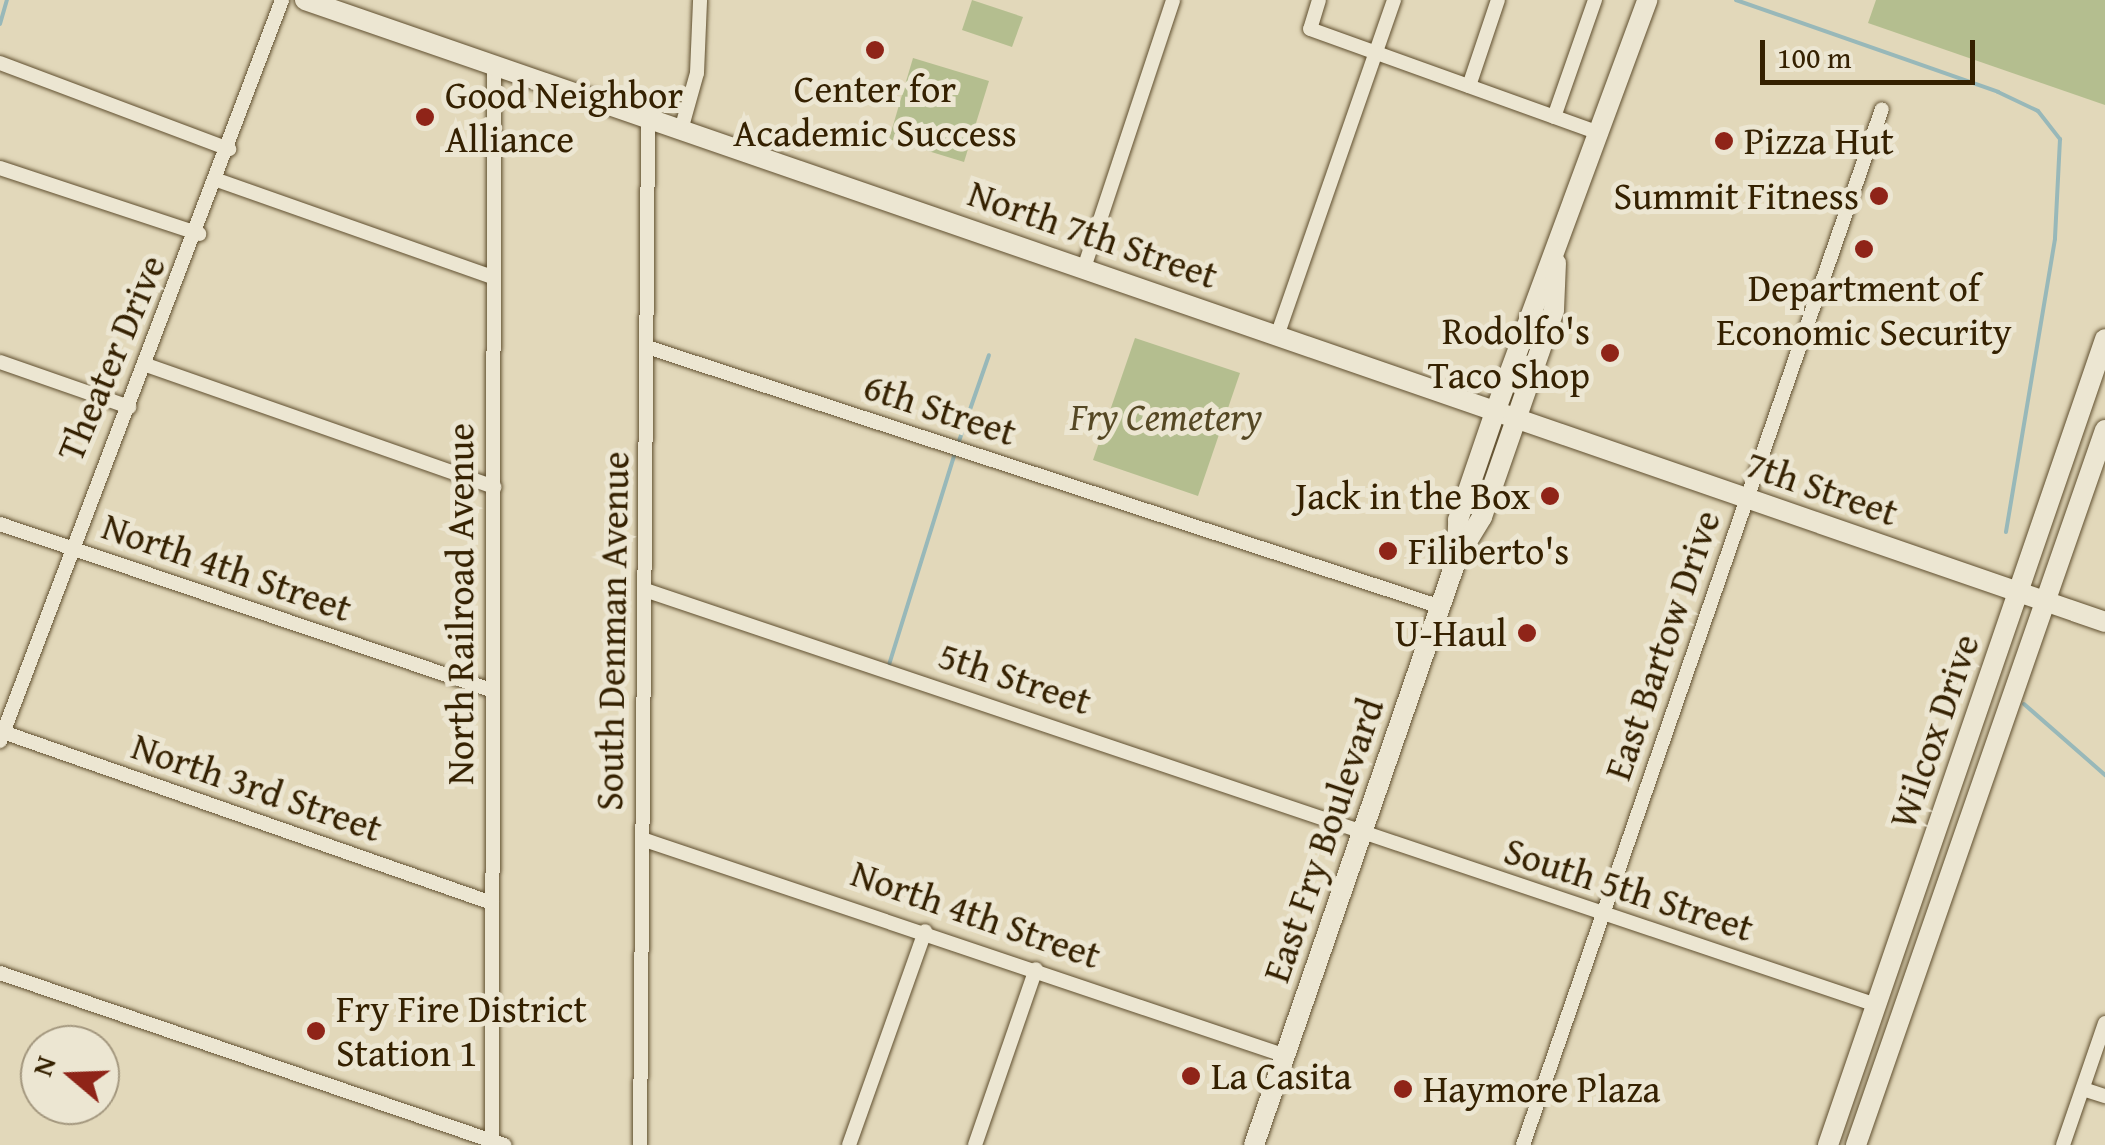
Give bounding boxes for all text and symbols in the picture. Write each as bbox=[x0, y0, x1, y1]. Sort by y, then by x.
scale bar bbox=[1765, 20, 1980, 82]
text: 100 m bbox=[1777, 35, 1851, 79]
marker: Center for Academic Success bbox=[864, 39, 886, 61]
place label: Center for Academic Success bbox=[733, 66, 1017, 156]
place label: Good Neighbor Alliance bbox=[445, 72, 683, 162]
marker: Good Neighbor Alliance bbox=[414, 106, 436, 128]
place label: Pizza Hut bbox=[1744, 118, 1894, 164]
marker: Pizza Hut bbox=[1713, 130, 1735, 152]
street label: North 7th Street bbox=[962, 170, 1224, 298]
place label: Summit Fitness bbox=[1613, 173, 1859, 219]
marker: Summit Fitness bbox=[1868, 185, 1890, 207]
marker: Department of Economic Security bbox=[1853, 238, 1875, 260]
street label: Theater Drive bbox=[47, 248, 175, 468]
place label: Department of Economic Security bbox=[1716, 265, 2012, 354]
place label: Rodolfo's Taco Shop bbox=[1428, 308, 1590, 398]
marker: Rodolfo's Taco Shop bbox=[1599, 342, 1621, 364]
street label: 6th Street bbox=[858, 363, 1022, 455]
park label: Fry Cemetery bbox=[1070, 394, 1262, 440]
street label: North Railroad Avenue bbox=[437, 423, 483, 785]
street label: 7th Street bbox=[1740, 441, 1904, 535]
street label: South Denman Avenue bbox=[586, 451, 638, 811]
place label: Jack in the Box bbox=[1295, 473, 1530, 519]
marker: Jack in the Box bbox=[1539, 485, 1561, 507]
street label: North 4th Street bbox=[96, 503, 358, 631]
street label: East Bartow Drive bbox=[1595, 504, 1729, 786]
place label: Filiberto's bbox=[1408, 528, 1569, 574]
marker: Filiberto's bbox=[1377, 540, 1399, 562]
place label: U-Haul bbox=[1395, 610, 1507, 656]
marker: U-Haul bbox=[1516, 622, 1538, 644]
street label: Wilcox Drive bbox=[1880, 628, 1988, 834]
street label: 5th Street bbox=[933, 632, 1097, 724]
street label: East Fry Boulevard bbox=[1253, 692, 1393, 988]
street label: North 3rd Street bbox=[126, 723, 388, 851]
street label: South 5th Street bbox=[1499, 827, 1759, 951]
street label: North 4th Street bbox=[845, 850, 1107, 978]
place label: Fry Fire District Station 1 bbox=[336, 986, 587, 1076]
marker: Fry Fire District Station 1 bbox=[305, 1020, 327, 1042]
north arrow bbox=[20, 1025, 120, 1125]
text: N bbox=[21, 1050, 65, 1081]
place label: La Casita bbox=[1211, 1053, 1352, 1099]
marker: La Casita bbox=[1180, 1065, 1202, 1087]
place label: Haymore Plaza bbox=[1423, 1066, 1660, 1112]
marker: Haymore Plaza bbox=[1392, 1078, 1414, 1100]

